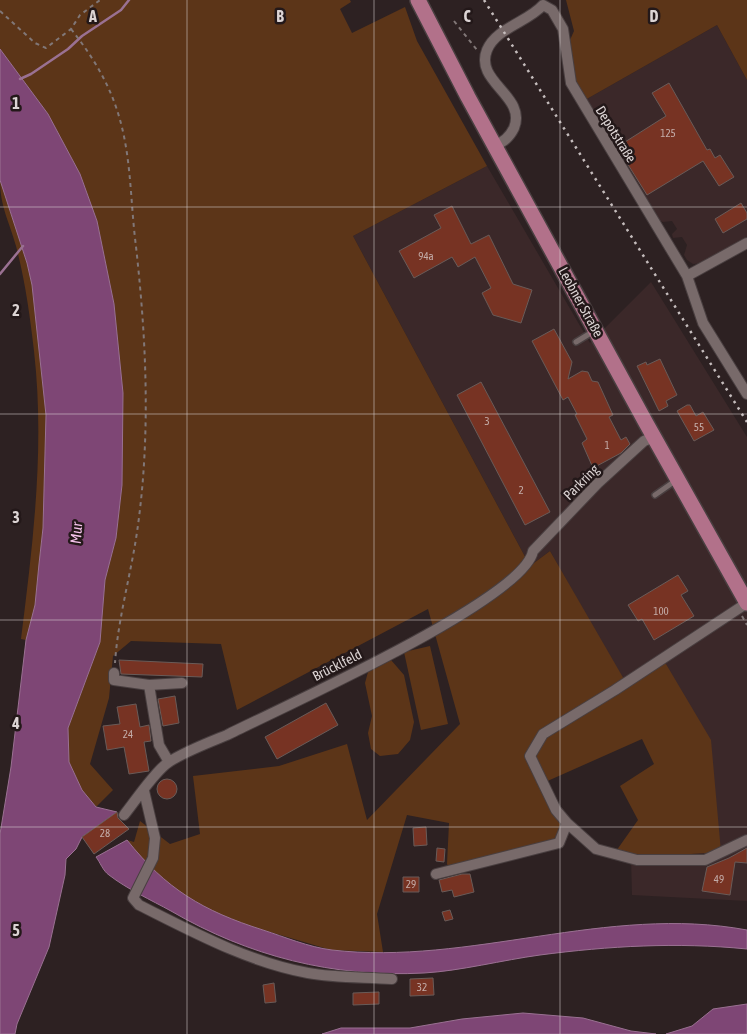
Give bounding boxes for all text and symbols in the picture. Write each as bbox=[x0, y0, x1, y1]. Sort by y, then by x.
text: A bbox=[88, 7, 97, 25]
text: B bbox=[276, 7, 284, 25]
text: C bbox=[463, 7, 471, 25]
text: D bbox=[650, 7, 659, 25]
text: 1 bbox=[12, 94, 20, 112]
street label: Depotstraße bbox=[592, 103, 640, 165]
house number: 125 bbox=[660, 127, 676, 139]
house number: 94a bbox=[418, 250, 434, 262]
street label: Leobner Straße bbox=[555, 264, 607, 340]
text: 2 bbox=[12, 301, 20, 319]
house number: 3 bbox=[484, 415, 490, 427]
house number: 55 bbox=[694, 421, 704, 433]
house number: 1 bbox=[604, 439, 610, 451]
street label: Parkring bbox=[560, 461, 602, 503]
house number: 2 bbox=[518, 484, 524, 496]
text: 3 bbox=[12, 508, 20, 526]
water label: Mur bbox=[67, 521, 85, 544]
house number: 100 bbox=[653, 605, 669, 617]
street label: Brücklfeld bbox=[310, 646, 364, 684]
text: 4 bbox=[11, 714, 20, 732]
house number: 24 bbox=[123, 728, 133, 740]
house number: 28 bbox=[100, 827, 110, 839]
house number: 49 bbox=[714, 873, 724, 885]
house number: 29 bbox=[406, 878, 416, 890]
text: 5 bbox=[12, 921, 20, 939]
house number: 32 bbox=[417, 981, 427, 993]

